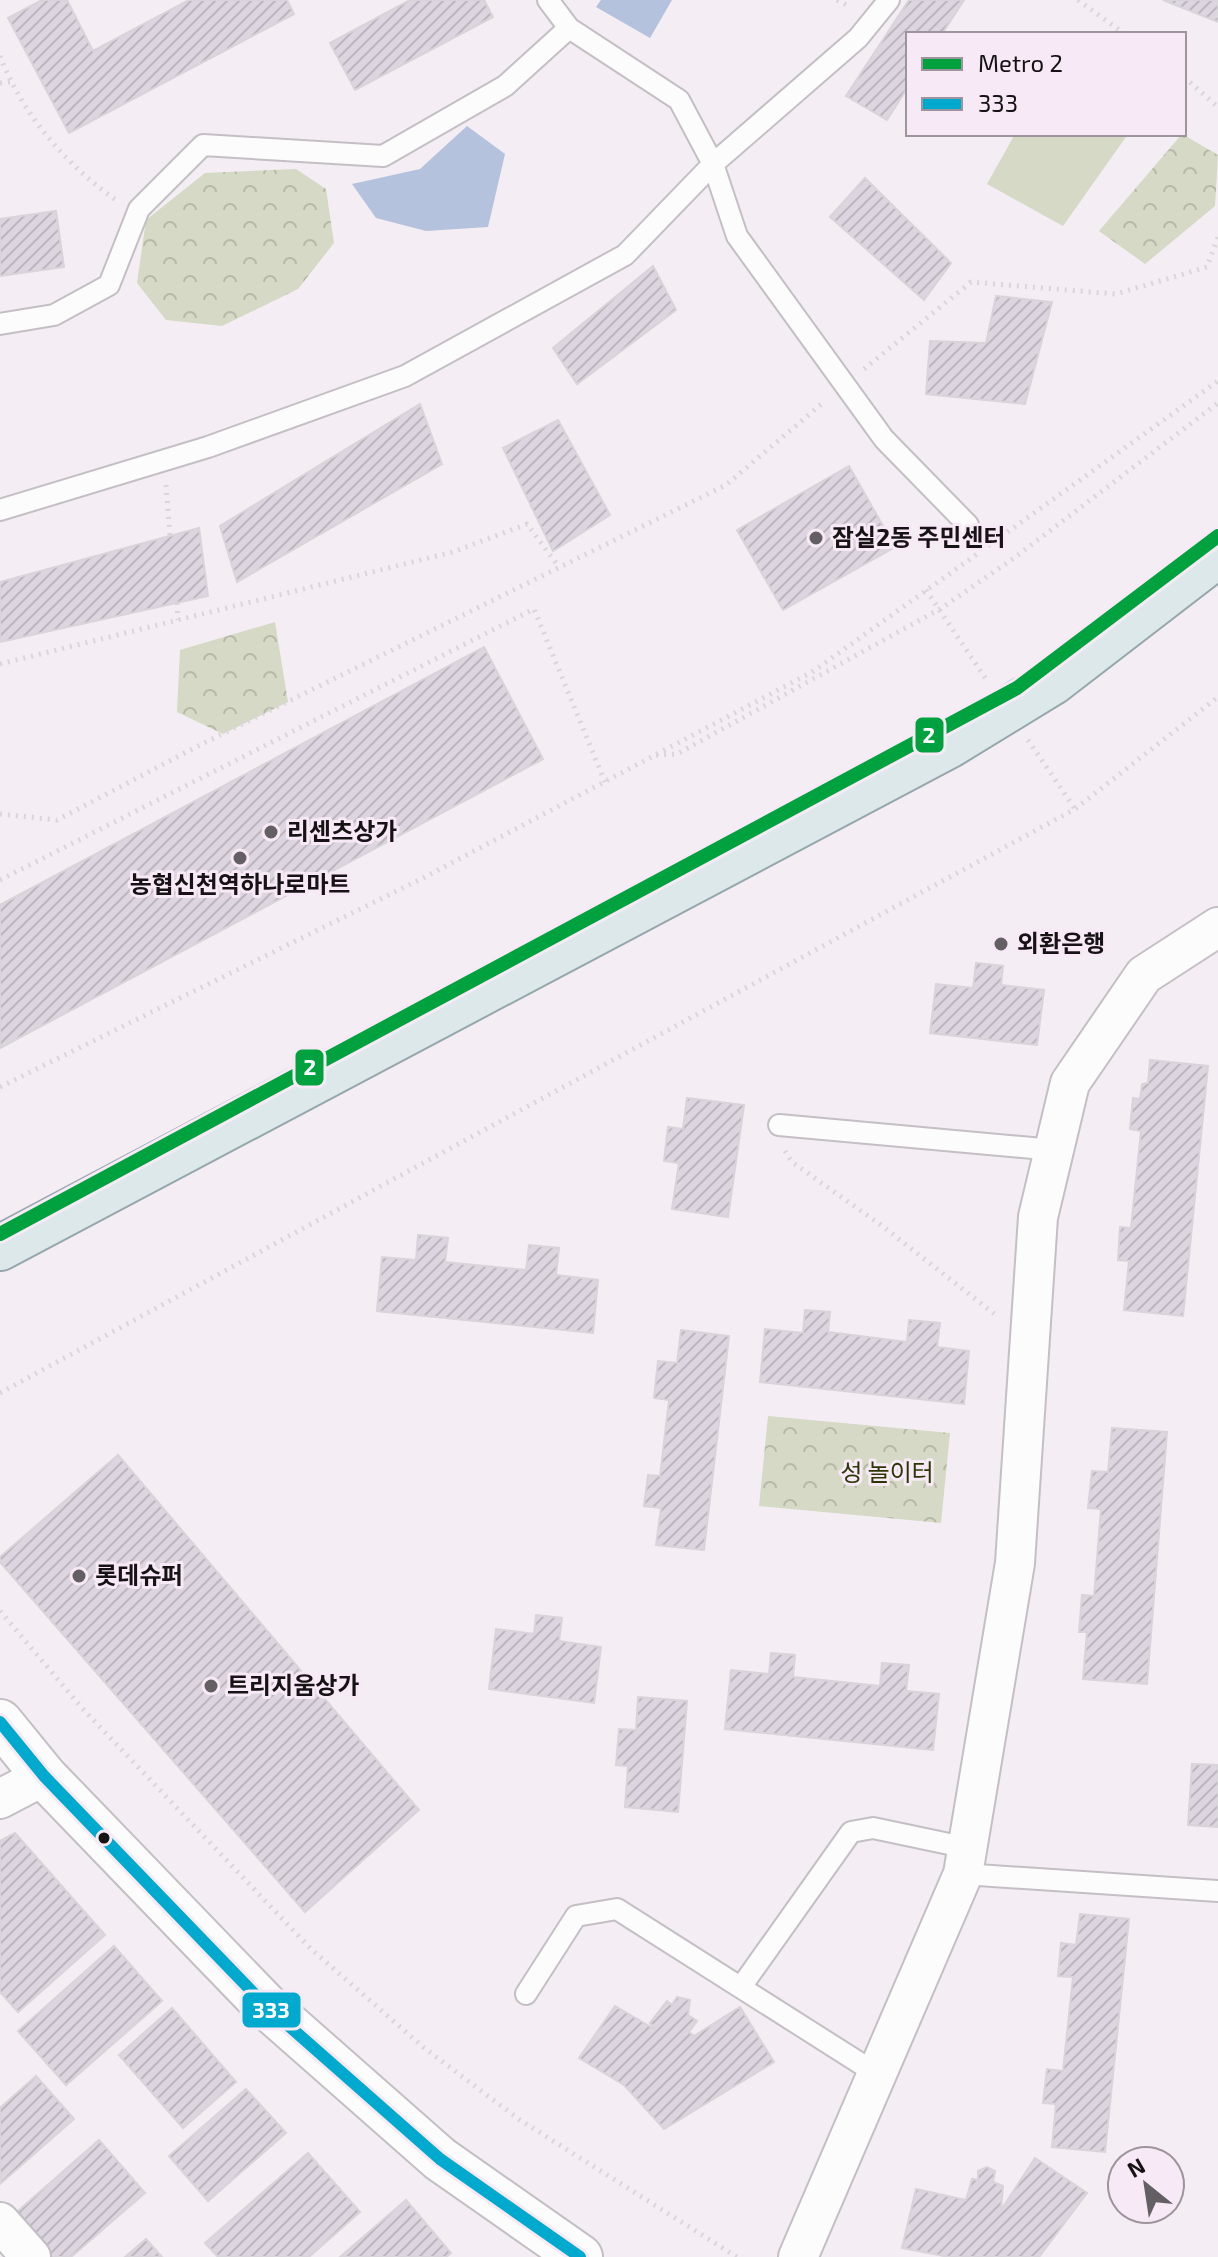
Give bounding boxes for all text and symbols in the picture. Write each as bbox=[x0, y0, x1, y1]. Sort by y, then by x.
legend bbox=[906, 32, 1186, 136]
text: Metro 2 bbox=[978, 48, 1063, 77]
text: 333 bbox=[978, 88, 1018, 117]
place label: 잠실2동 주민센터 bbox=[832, 522, 1006, 551]
marker: 잠실2동 주민센터 bbox=[807, 529, 825, 547]
line badge: 2 bbox=[914, 716, 945, 754]
text: 2 bbox=[923, 721, 935, 747]
place label: 리센츠상가 bbox=[287, 816, 397, 845]
marker: 리센츠상가 bbox=[262, 823, 280, 841]
marker: 농협신천역하나로마트 bbox=[231, 849, 249, 867]
place label: 농협신천역하나로마트 bbox=[130, 869, 350, 898]
place label: 외환은행 bbox=[1017, 928, 1105, 957]
marker: 외환은행 bbox=[992, 935, 1010, 953]
line badge: 2 bbox=[294, 1048, 325, 1087]
text: 2 bbox=[304, 1053, 316, 1079]
park label: 성 놀이터 bbox=[840, 1457, 934, 1486]
place label: 롯데슈퍼 bbox=[95, 1560, 183, 1589]
marker: 롯데슈퍼 bbox=[70, 1567, 88, 1585]
place label: 트리지움상가 bbox=[227, 1670, 359, 1699]
marker: 트리지움상가 bbox=[202, 1677, 220, 1695]
unlabelled marker bbox=[96, 1830, 112, 1846]
line badge: 333 bbox=[241, 1991, 302, 2029]
text: 333 bbox=[252, 1996, 290, 2022]
north arrow bbox=[1106, 2145, 1186, 2225]
text: N bbox=[1122, 2152, 1149, 2182]

